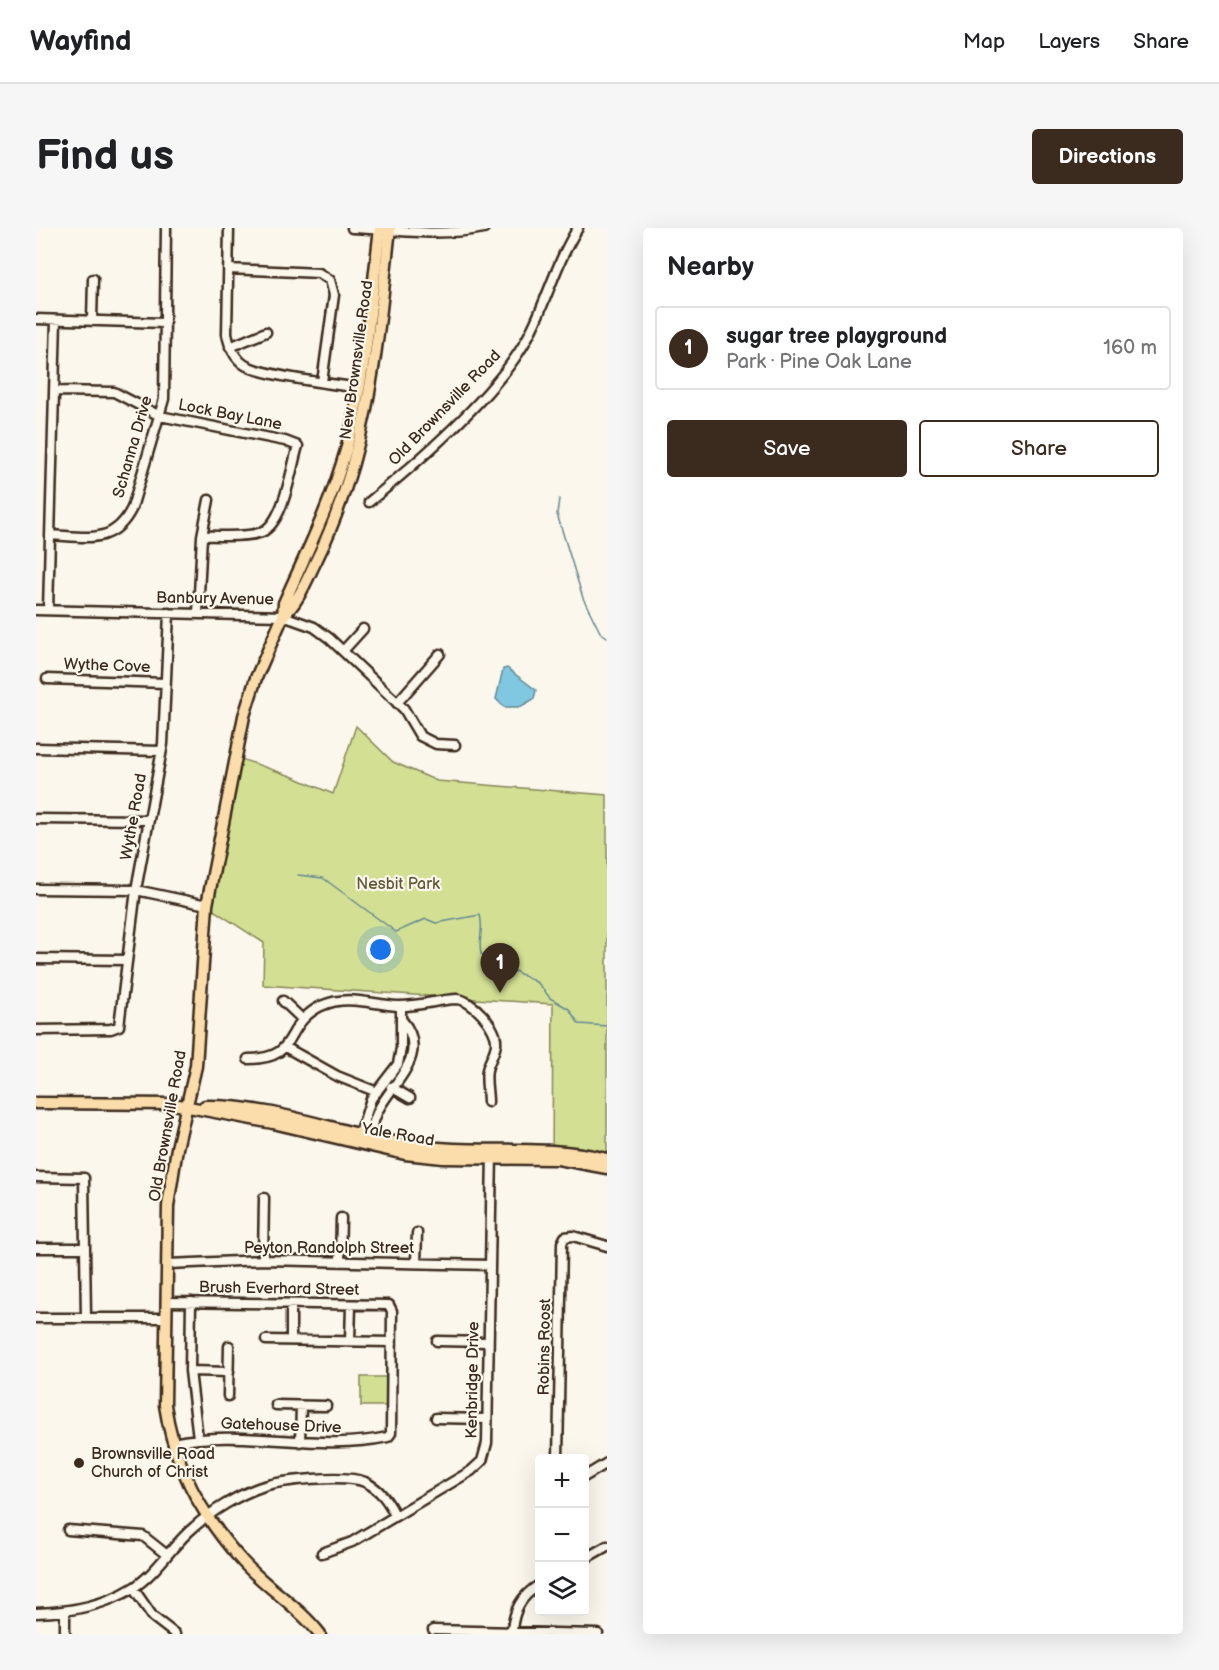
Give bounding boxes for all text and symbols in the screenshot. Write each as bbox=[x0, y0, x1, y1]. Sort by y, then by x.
text: Wayfind bbox=[30, 25, 131, 58]
text: Map bbox=[963, 29, 1005, 54]
text: Layers bbox=[1038, 29, 1100, 54]
text: Share bbox=[1133, 29, 1189, 54]
button: Directions bbox=[1032, 129, 1183, 184]
text: Find us bbox=[36, 131, 174, 182]
text: Nearby bbox=[667, 252, 754, 283]
street label: New Brownsville Road bbox=[336, 279, 378, 441]
text: sugar tree playground bbox=[726, 323, 947, 350]
text: 1 bbox=[684, 336, 693, 360]
text: 160 m bbox=[1103, 336, 1157, 360]
street label: Old Brownsville Road bbox=[385, 346, 505, 470]
text: Park · Pine Oak Lane bbox=[726, 350, 912, 374]
street label: Schanna Drive bbox=[109, 393, 157, 500]
street label: Lock Bay Lane bbox=[177, 396, 284, 434]
button: Save bbox=[667, 420, 907, 477]
button: Share bbox=[919, 420, 1159, 477]
street label: Banbury Avenue bbox=[156, 588, 275, 610]
street label: Wythe Cove bbox=[63, 655, 151, 677]
street label: Wythe Road bbox=[117, 772, 151, 862]
park label: Nesbit Park bbox=[356, 875, 440, 894]
your location bbox=[366, 935, 395, 964]
pin: 1 bbox=[480, 944, 520, 993]
street label: Old Brownsville Road bbox=[145, 1049, 191, 1203]
street label: Yale Road bbox=[359, 1119, 436, 1151]
street label: Peyton Randolph Street bbox=[244, 1239, 414, 1258]
street label: Brush Everhard Street bbox=[199, 1278, 359, 1300]
street label: Robins Roost bbox=[535, 1298, 555, 1396]
street label: Kenbridge Drive bbox=[462, 1321, 484, 1439]
street label: Gatehouse Drive bbox=[220, 1414, 342, 1438]
place label: Brownsville Road Church of Christ bbox=[91, 1445, 215, 1482]
map controls bbox=[535, 1454, 589, 1616]
button: + bbox=[535, 1454, 589, 1508]
marker: Brownsville Road Church of Christ bbox=[72, 1456, 86, 1470]
button: − bbox=[535, 1508, 589, 1562]
button: layers bbox=[535, 1562, 589, 1616]

